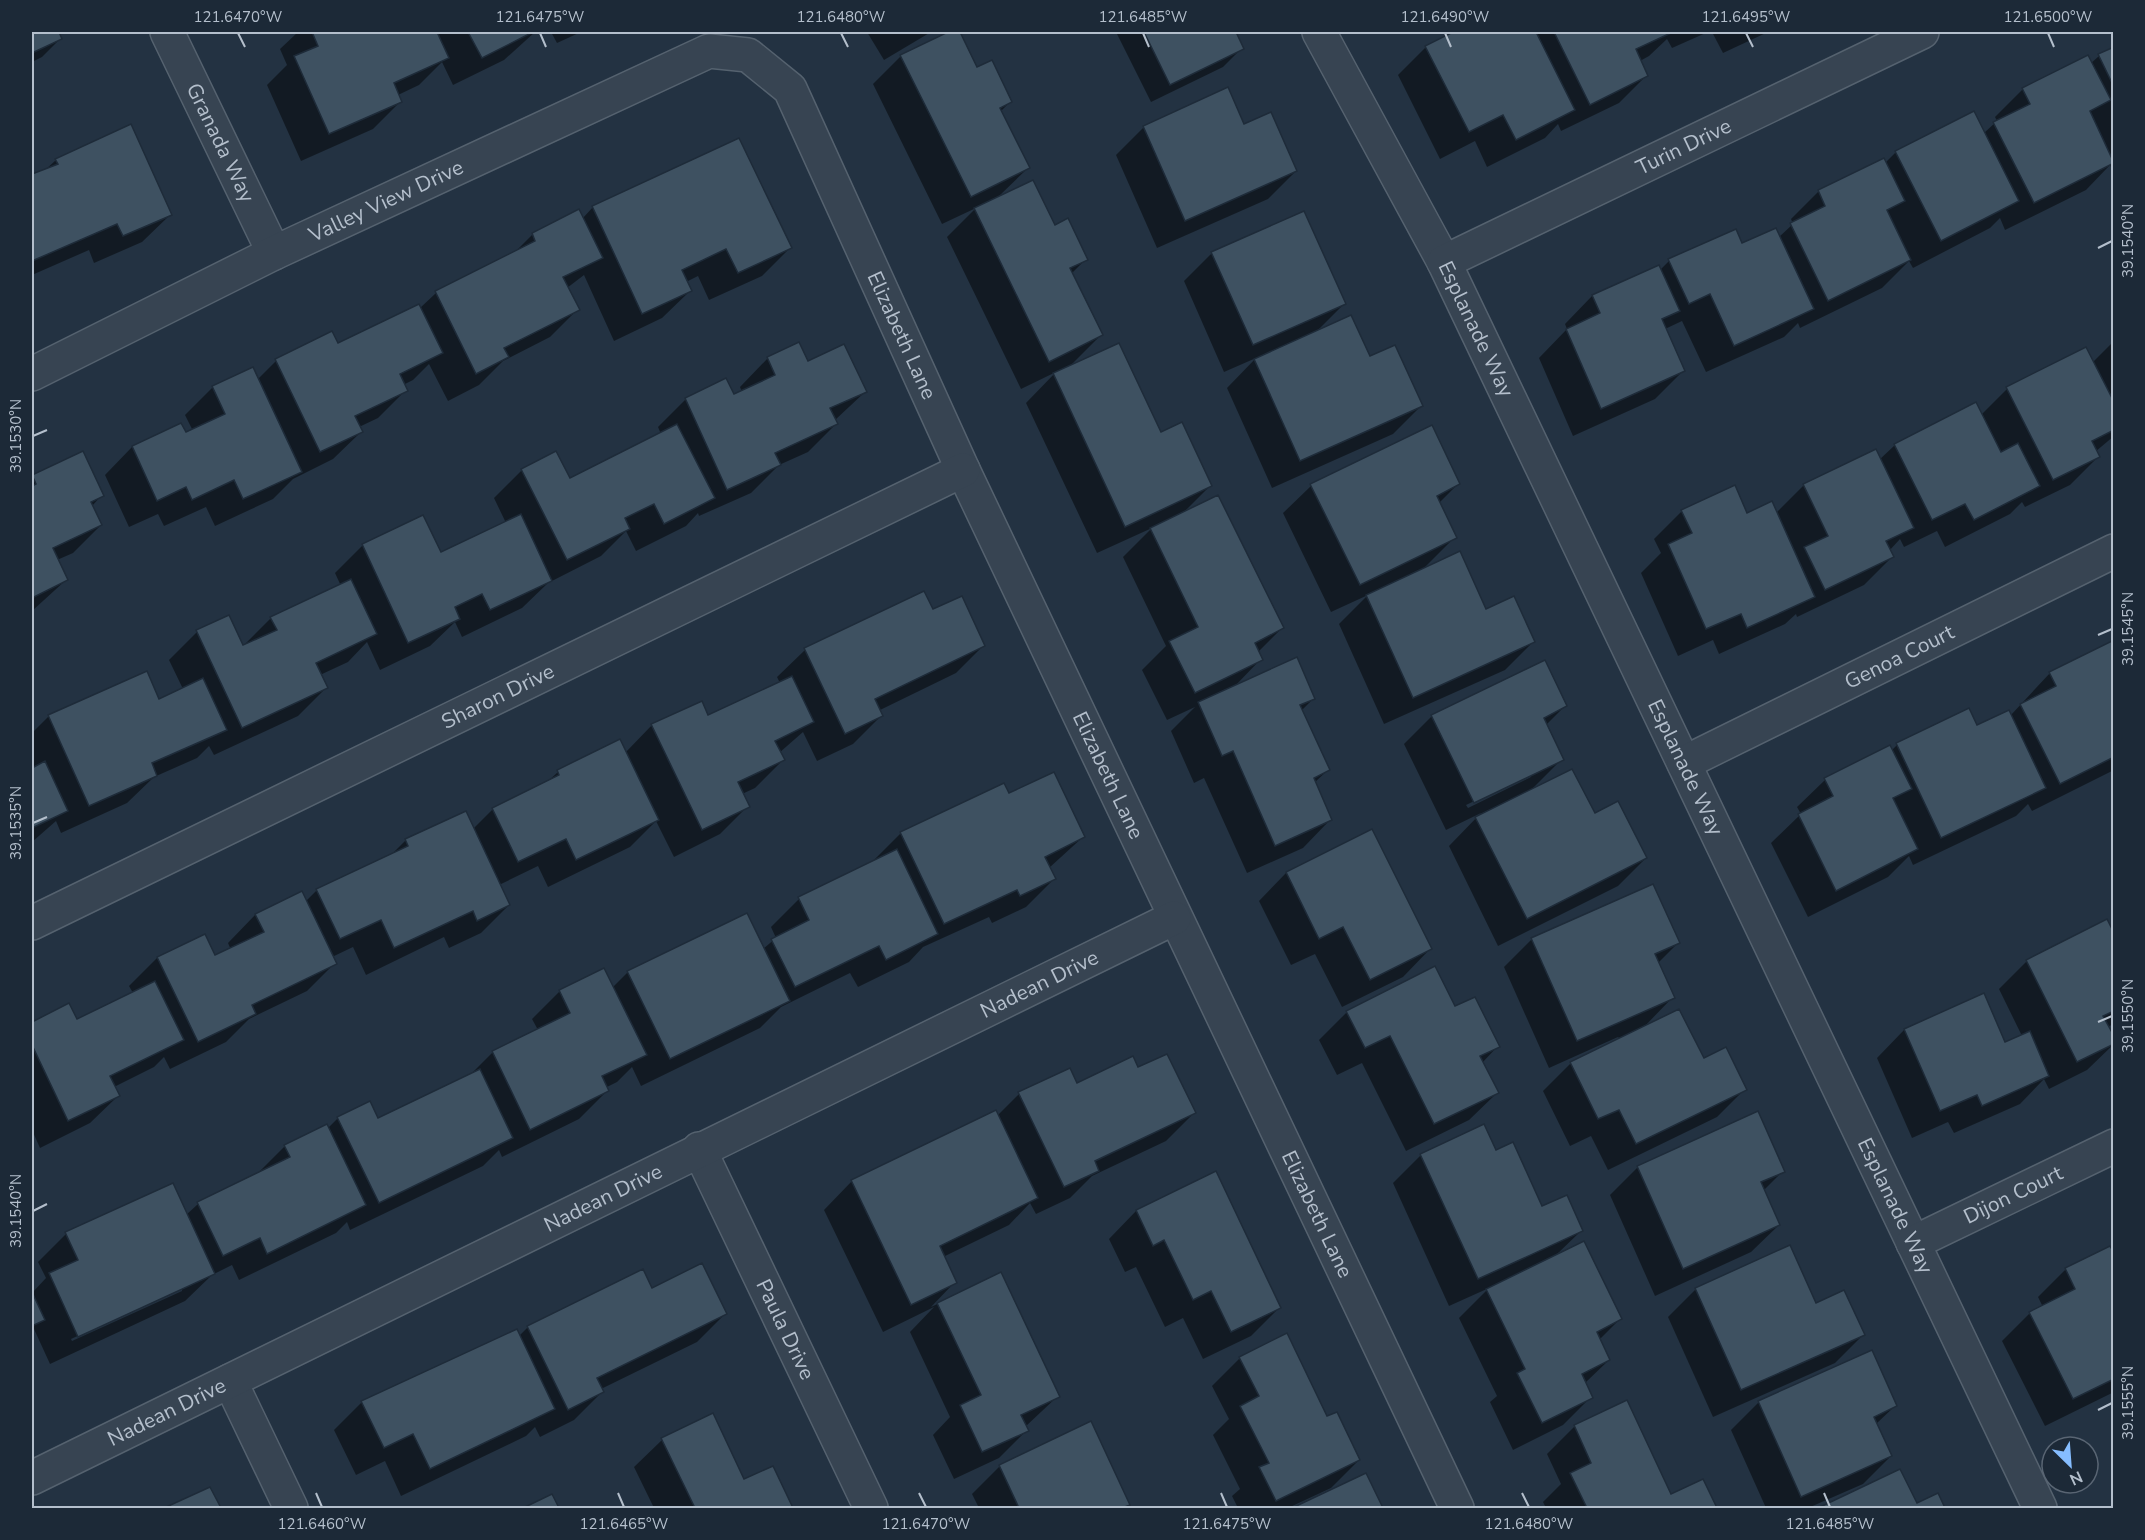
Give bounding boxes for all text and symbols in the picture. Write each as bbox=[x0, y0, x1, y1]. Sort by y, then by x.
text: 121.6470°W bbox=[194, 7, 283, 27]
text: 121.6475°W bbox=[496, 7, 585, 27]
text: 121.6480°W bbox=[797, 7, 886, 27]
text: 121.6485°W bbox=[1099, 7, 1188, 27]
text: 121.6490°W bbox=[1401, 7, 1490, 27]
text: 121.6495°W bbox=[1702, 7, 1791, 27]
text: 121.6500°W bbox=[2004, 7, 2093, 27]
street label: Granada Way bbox=[180, 78, 261, 207]
street label: Turin Drive bbox=[1631, 112, 1736, 182]
street label: Valley View Drive bbox=[303, 153, 468, 249]
text: 39.1540°N bbox=[2118, 204, 2138, 278]
street label: Esplanade Way bbox=[1432, 256, 1521, 402]
street label: Elizabeth Lane bbox=[861, 267, 943, 404]
text: 39.1530°N bbox=[6, 399, 26, 473]
text: 39.1545°N bbox=[2118, 592, 2138, 666]
street label: Genoa Court bbox=[1840, 618, 1959, 696]
street label: Sharon Drive bbox=[437, 657, 559, 736]
street label: Esplanade Way bbox=[1641, 695, 1730, 840]
street label: Elizabeth Lane bbox=[1066, 707, 1151, 844]
text: 39.1535°N bbox=[6, 786, 26, 860]
street label: Nadean Drive bbox=[976, 943, 1103, 1025]
text: 39.1550°N bbox=[2118, 979, 2138, 1053]
street label: Esplanade Way bbox=[1851, 1133, 1940, 1279]
street label: Elizabeth Lane bbox=[1275, 1146, 1359, 1282]
street label: Nadean Drive bbox=[539, 1157, 667, 1239]
street label: Dijon Court bbox=[1959, 1159, 2068, 1231]
text: 39.1540°N bbox=[6, 1174, 26, 1248]
street label: Paula Drive bbox=[749, 1274, 821, 1384]
text: 39.1555°N bbox=[2118, 1366, 2138, 1440]
street label: Nadean Drive bbox=[103, 1371, 231, 1453]
north arrow bbox=[2040, 1435, 2100, 1495]
text: N bbox=[2066, 1465, 2086, 1490]
text: 121.6460°W bbox=[278, 1514, 367, 1534]
text: 121.6465°W bbox=[580, 1514, 669, 1534]
text: 121.6470°W bbox=[882, 1514, 971, 1534]
text: 121.6475°W bbox=[1183, 1514, 1272, 1534]
text: 121.6480°W bbox=[1485, 1514, 1574, 1534]
text: 121.6485°W bbox=[1786, 1514, 1875, 1534]

